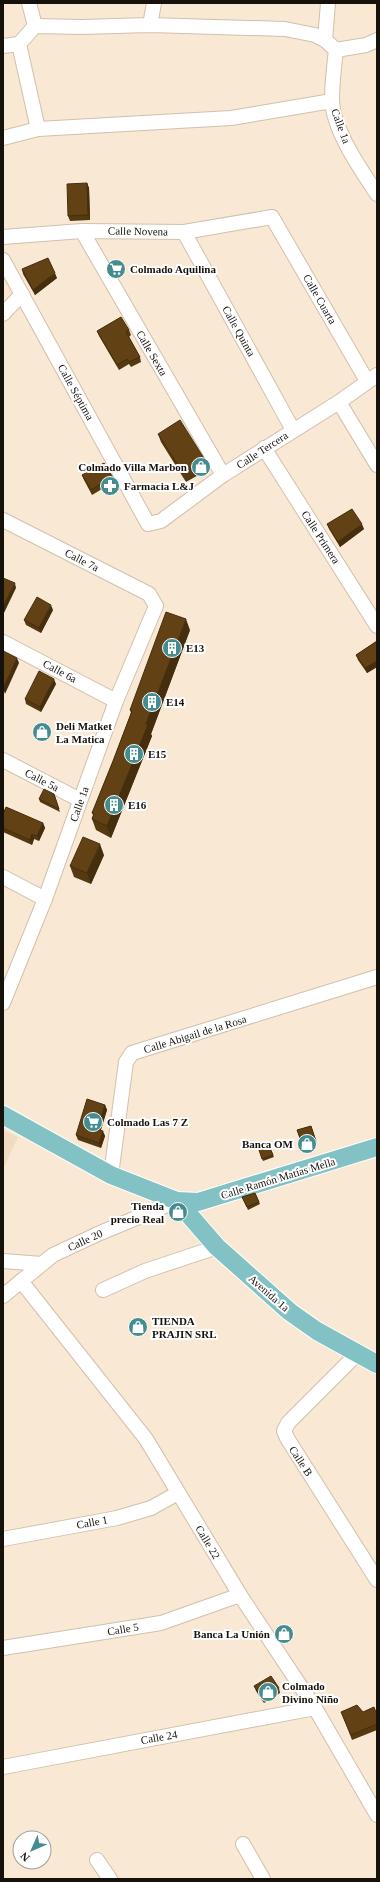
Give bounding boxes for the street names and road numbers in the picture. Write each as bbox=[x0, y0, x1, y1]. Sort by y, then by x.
street label: Calle 1a bbox=[329, 107, 353, 145]
street label: Calle Novena bbox=[108, 224, 168, 238]
street label: Calle Cuarta bbox=[301, 272, 339, 326]
street label: Calle Quinta bbox=[220, 304, 258, 358]
street label: Calle Sexta bbox=[134, 328, 170, 378]
street label: Calle Séptima bbox=[56, 362, 96, 422]
street label: Calle Tercera bbox=[234, 429, 290, 471]
street label: Calle Primera bbox=[299, 508, 343, 566]
street label: Calle 7a bbox=[63, 546, 101, 574]
street label: Calle 6a bbox=[41, 657, 79, 685]
street label: Calle 5a bbox=[23, 766, 61, 794]
street label: Calle 1a bbox=[67, 785, 91, 823]
street label: Calle Abigail de la Rosa bbox=[142, 1013, 248, 1055]
street label: Calle Ramón Matías Mella bbox=[219, 1155, 337, 1201]
street label: Calle 20 bbox=[66, 1227, 105, 1253]
street label: Avenida 1a bbox=[246, 1272, 292, 1314]
street label: Calle B bbox=[287, 1444, 315, 1478]
street label: Calle 1 bbox=[75, 1513, 109, 1531]
street label: Calle 22 bbox=[193, 1523, 223, 1561]
street label: Calle 5 bbox=[107, 1621, 140, 1637]
street label: Calle 24 bbox=[140, 1728, 179, 1746]

